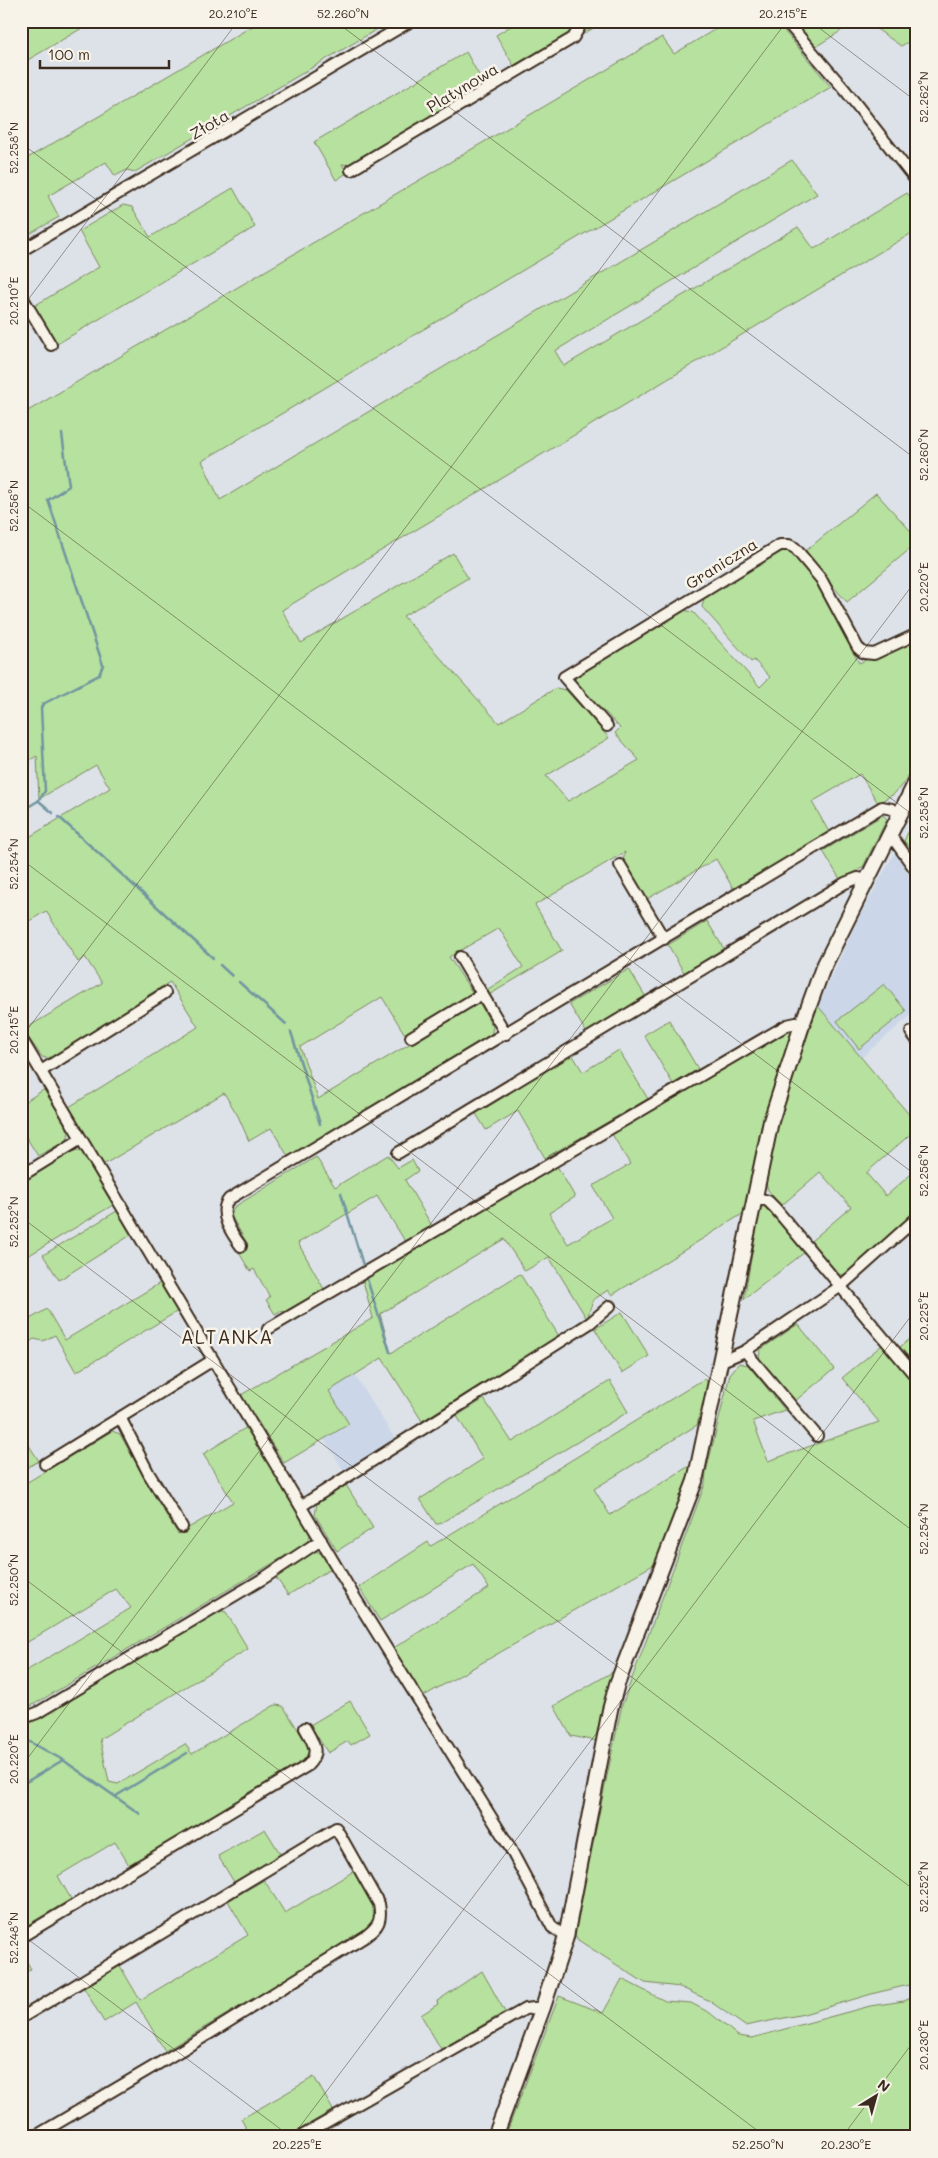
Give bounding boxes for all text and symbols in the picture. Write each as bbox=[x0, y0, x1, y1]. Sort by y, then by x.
text: 20.210°E bbox=[209, 5, 257, 21]
text: 52.260°N bbox=[317, 5, 369, 21]
text: 20.215°E bbox=[759, 5, 807, 21]
scale bar bbox=[40, 38, 169, 70]
text: 100 m bbox=[48, 44, 90, 64]
street label: Platynowa bbox=[422, 57, 502, 117]
text: 52.262°N bbox=[915, 71, 931, 123]
street label: Złota bbox=[185, 104, 233, 144]
text: 52.258°N bbox=[5, 122, 21, 174]
text: 20.210°E bbox=[5, 277, 21, 325]
text: 52.260°N bbox=[915, 429, 931, 481]
text: 52.256°N bbox=[5, 480, 21, 532]
street label: Graniczna bbox=[681, 533, 761, 593]
text: 20.220°E bbox=[915, 562, 931, 612]
text: 52.258°N bbox=[915, 787, 931, 839]
text: 52.254°N bbox=[5, 838, 21, 890]
text: 20.215°E bbox=[5, 1006, 21, 1054]
text: 52.256°N bbox=[915, 1145, 931, 1197]
text: 52.252°N bbox=[5, 1196, 21, 1248]
text: 20.225°E bbox=[915, 1291, 931, 1341]
district label: ALTANKA bbox=[181, 1324, 273, 1349]
text: 52.254°N bbox=[915, 1503, 931, 1555]
text: 52.250°N bbox=[5, 1554, 21, 1606]
text: 20.220°E bbox=[5, 1734, 21, 1784]
text: 52.252°N bbox=[915, 1861, 931, 1913]
text: 52.248°N bbox=[5, 1912, 21, 1964]
text: 20.230°E bbox=[915, 2020, 931, 2070]
north arrow bbox=[850, 2070, 900, 2120]
text: N bbox=[874, 2074, 894, 2096]
text: 20.225°E bbox=[272, 2136, 322, 2152]
text: 52.250°N bbox=[732, 2136, 784, 2152]
text: 20.230°E bbox=[821, 2136, 871, 2152]

